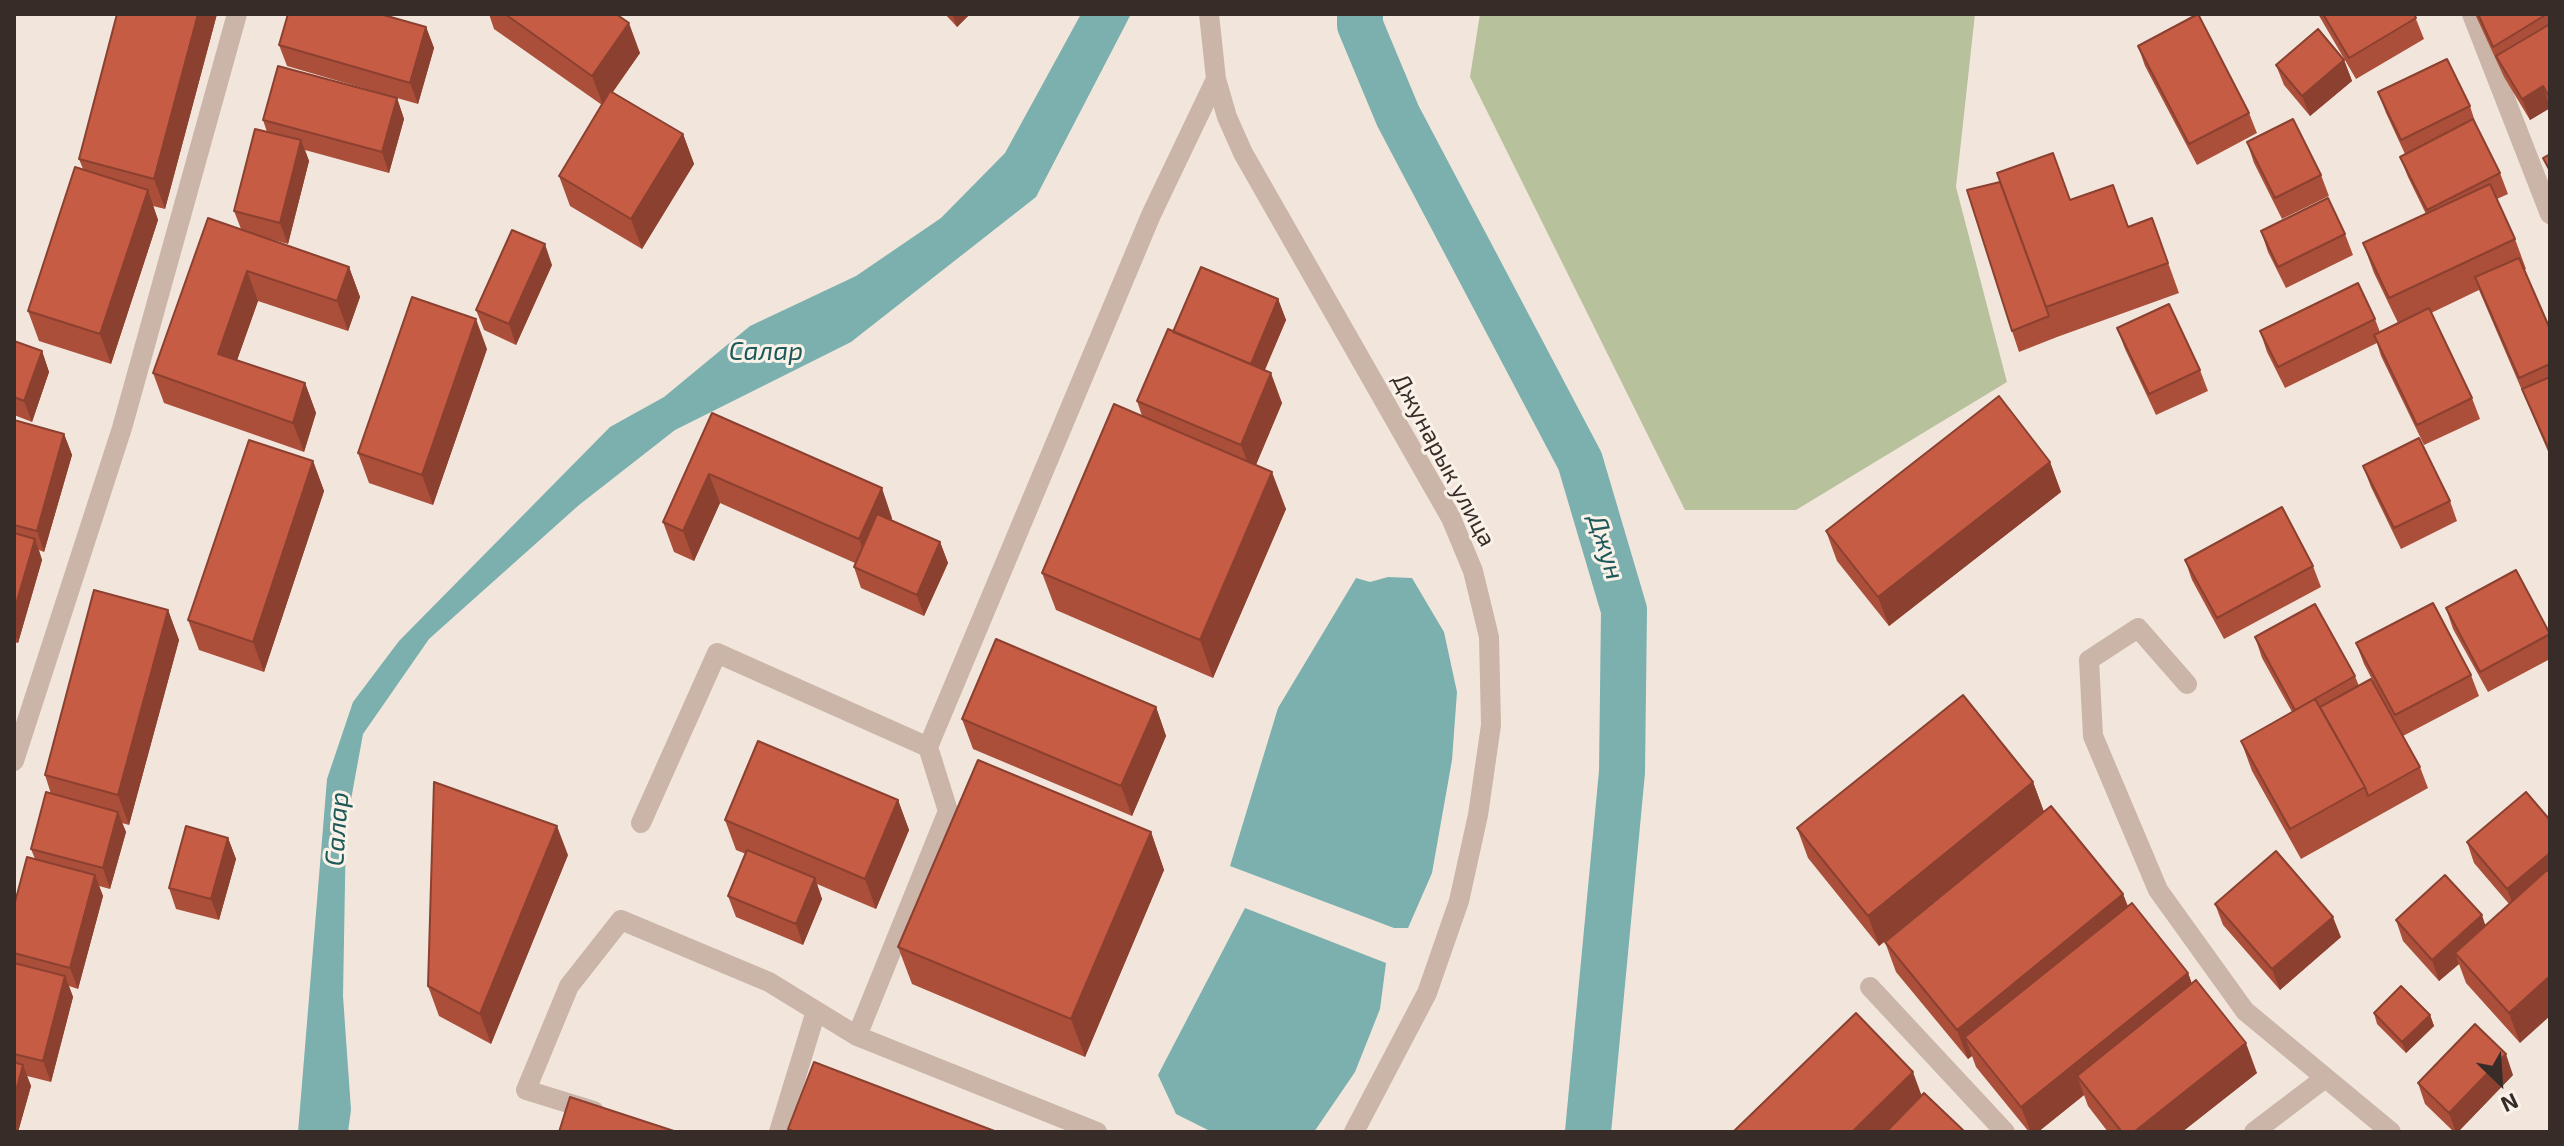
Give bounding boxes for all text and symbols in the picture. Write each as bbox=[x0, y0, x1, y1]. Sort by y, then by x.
water label: Салар bbox=[729, 335, 803, 367]
street label: Джунарык улица bbox=[1386, 368, 1502, 552]
water label: Джун bbox=[1581, 511, 1631, 583]
water label: Салар bbox=[319, 791, 355, 867]
north arrow bbox=[2460, 1042, 2540, 1122]
text: N bbox=[2497, 1089, 2523, 1119]

